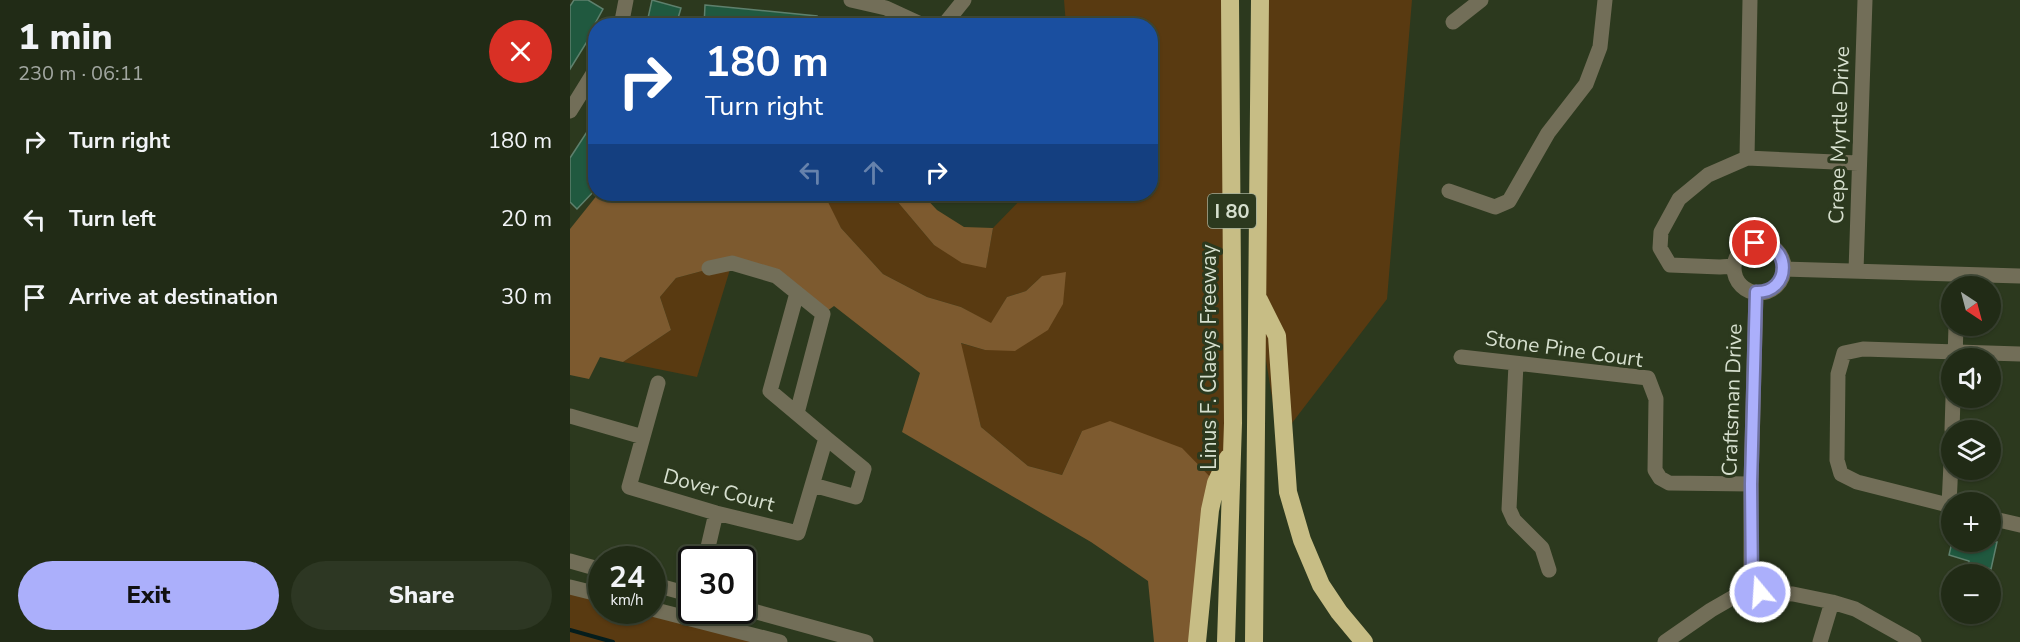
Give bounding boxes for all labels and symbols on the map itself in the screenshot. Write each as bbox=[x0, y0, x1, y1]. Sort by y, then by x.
street label: Crepe Myrtle Drive bbox=[1822, 45, 1856, 225]
road number: I 80 bbox=[1208, 194, 1256, 228]
pin bbox=[1729, 217, 1780, 268]
street label: Linus F. Claeys Freeway bbox=[1195, 244, 1223, 470]
north arrow bbox=[1941, 276, 2001, 336]
street label: Craftsman Drive bbox=[1715, 323, 1749, 477]
street label: Stone Pine Court bbox=[1483, 324, 1645, 374]
street label: Dover Court bbox=[660, 462, 778, 518]
speed limit sign: 30 bbox=[678, 546, 756, 624]
position arrow bbox=[1728, 560, 1792, 624]

